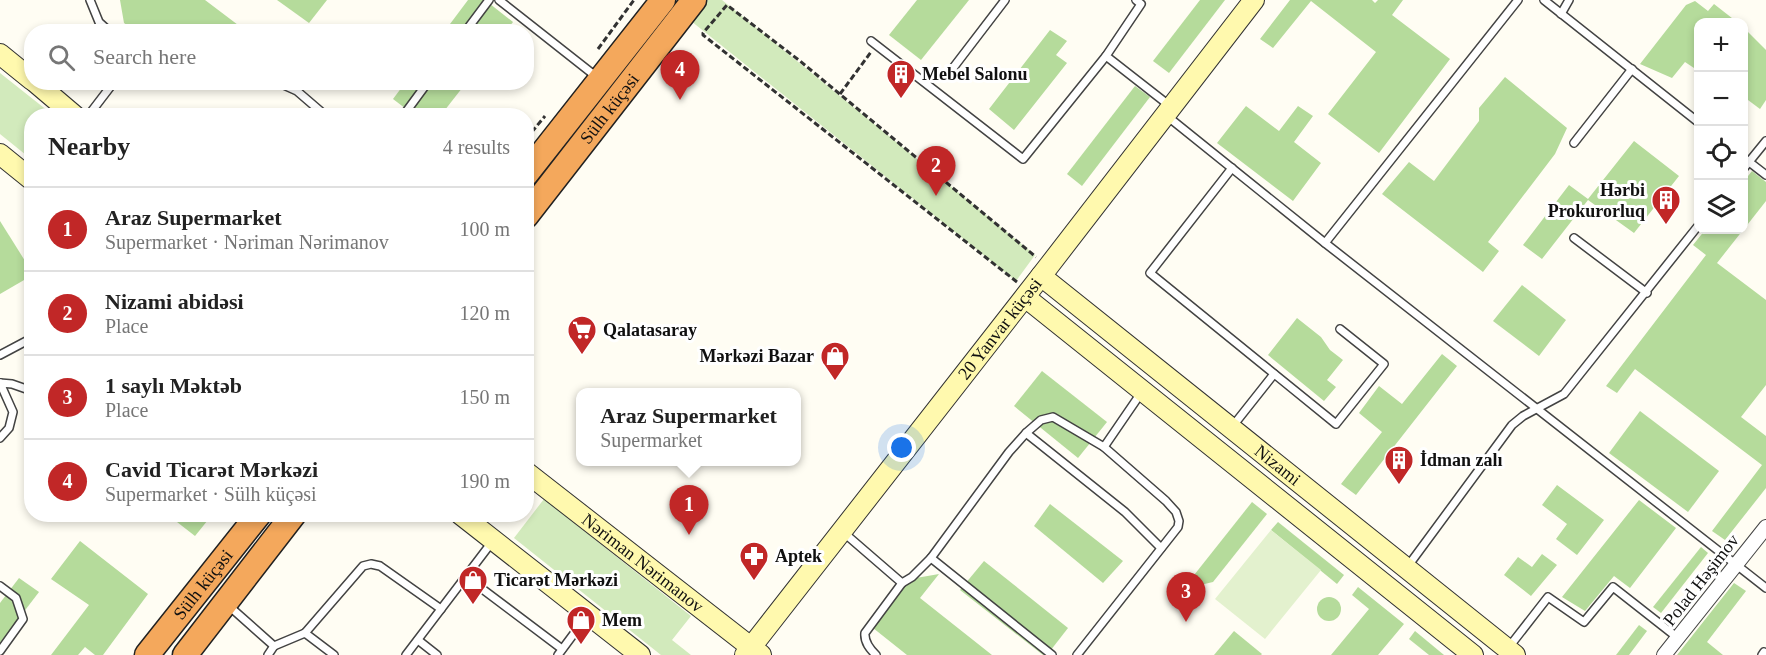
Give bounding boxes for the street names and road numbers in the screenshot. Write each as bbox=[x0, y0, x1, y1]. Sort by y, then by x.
street label: Sülh küçəsi bbox=[576, 70, 643, 148]
street label: 20 Yanvar küçəsi bbox=[954, 274, 1046, 384]
street label: Nizami bbox=[1251, 441, 1305, 490]
street label: Nəriman Nərimanov bbox=[578, 509, 708, 616]
street label: Polad Həşimov bbox=[1659, 530, 1743, 630]
street label: Sülh küçəsi bbox=[169, 546, 237, 623]

